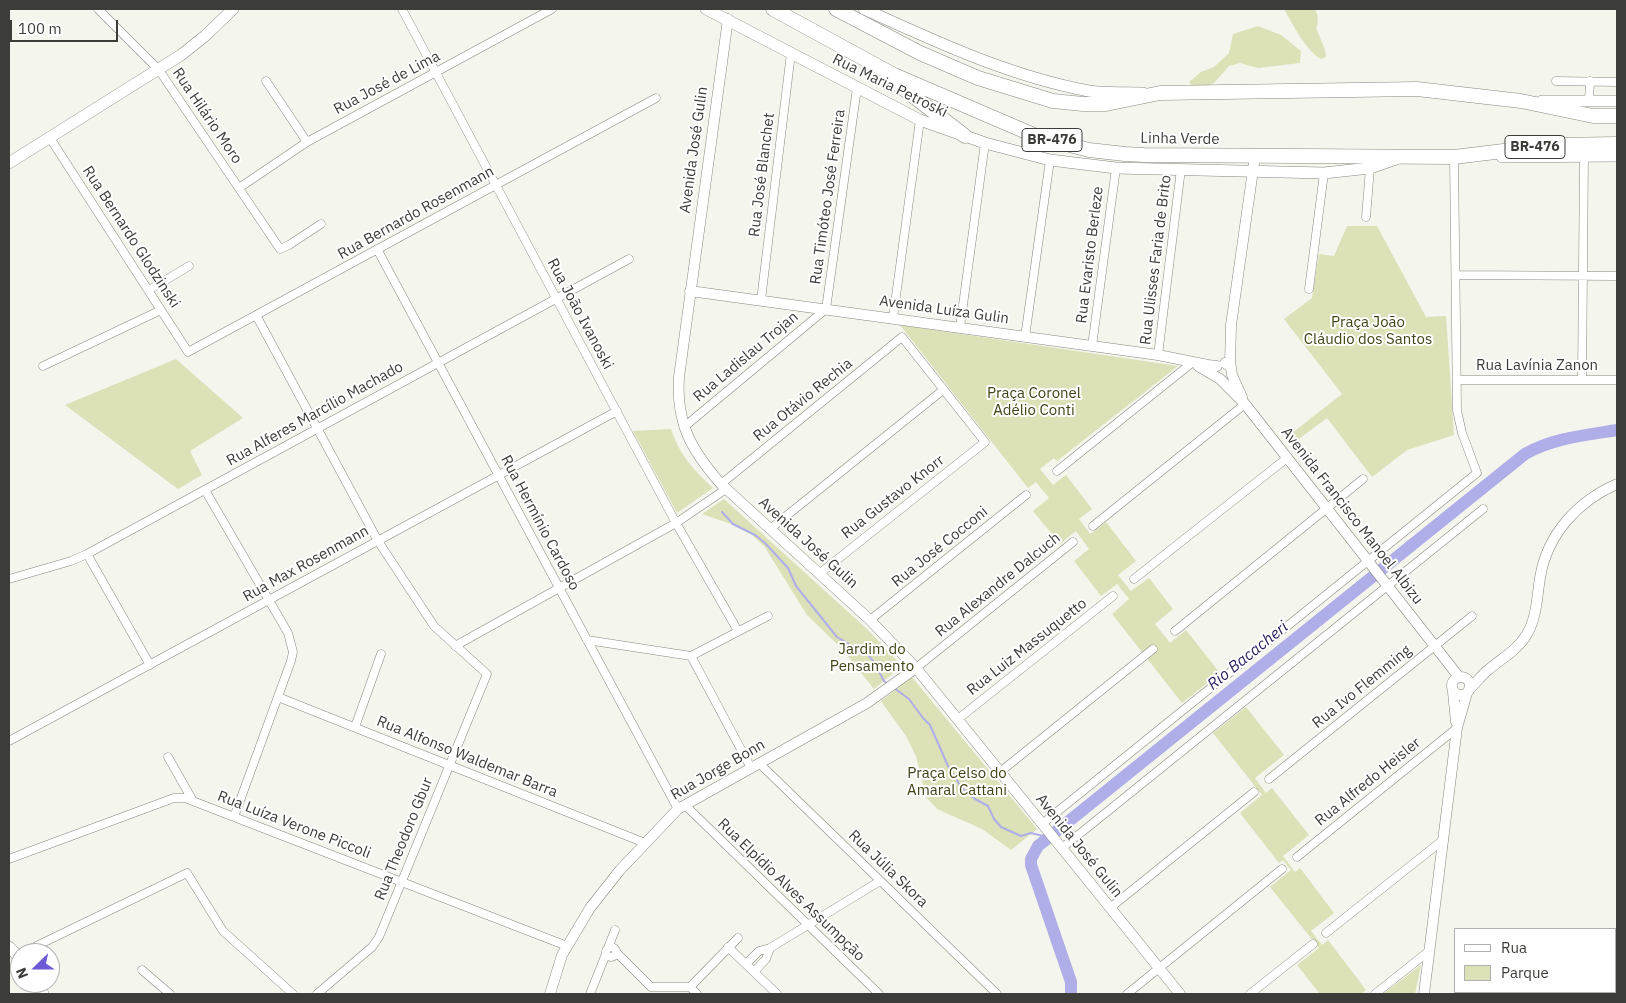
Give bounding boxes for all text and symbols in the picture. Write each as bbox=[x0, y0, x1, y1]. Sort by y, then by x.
scale bar bbox=[12, 10, 120, 42]
text: 100 m bbox=[18, 19, 62, 38]
street label: Rua José de Lima bbox=[331, 47, 443, 119]
street label: Rua Maria Petroski bbox=[830, 50, 950, 122]
street label: Rua Hilário Moro bbox=[168, 65, 246, 167]
street label: Avenida José Gulin bbox=[676, 85, 712, 215]
street label: Rua Timóteo José Ferreira bbox=[807, 108, 849, 286]
street label: Rua José Blanchet bbox=[745, 112, 779, 238]
road number: BR-476 bbox=[1022, 128, 1082, 152]
street label: Linha Verde bbox=[1140, 129, 1220, 149]
road number: BR-476 bbox=[1505, 136, 1565, 158]
street label: Rua Bernardo Glodzinski bbox=[78, 163, 184, 311]
street label: Rua Bernardo Rosenmann bbox=[335, 163, 497, 263]
street label: Rua Ulisses Faria de Brito bbox=[1137, 174, 1175, 346]
street label: Rua Evaristo Berleze bbox=[1073, 185, 1107, 325]
street label: Rua João Ivanoski bbox=[543, 256, 617, 372]
street label: Avenida Luíza Gulin bbox=[878, 292, 1010, 328]
street label: Rua Ladislau Trojan bbox=[690, 308, 802, 406]
park label: Praça João Cláudio dos Santos bbox=[1304, 314, 1432, 349]
street label: Rua Otávio Rechia bbox=[750, 355, 856, 445]
street label: Rua Lavínia Zanon bbox=[1476, 357, 1598, 375]
street label: Rua Alferes Marcílio Machado bbox=[224, 358, 406, 470]
park label: Praça Coronel Adélio Conti bbox=[987, 385, 1081, 420]
street label: Avenida Francisco Manoel Albizu bbox=[1277, 424, 1427, 608]
street label: Rua Gustavo Knorr bbox=[838, 451, 948, 543]
street label: Rua Hermínio Cardoso bbox=[497, 452, 583, 594]
street label: Avenida José Gulin bbox=[755, 494, 861, 592]
street label: Rua José Cocconi bbox=[888, 503, 992, 591]
street label: Rua Max Rosenmann bbox=[240, 522, 372, 606]
street label: Rua Alexandre Dalcuch bbox=[932, 529, 1064, 641]
street label: Rua Luiz Massuquetto bbox=[963, 595, 1091, 699]
water label: Rio Bacacheri bbox=[1204, 618, 1292, 694]
park label: Jardim do Pensamento bbox=[830, 641, 914, 676]
street label: Rua Ivo Flemming bbox=[1309, 642, 1415, 732]
street label: Rua Alfonso Waldemar Barra bbox=[374, 712, 560, 802]
street label: Rua Alfredo Heisler bbox=[1312, 734, 1424, 830]
street label: Rua Jorge Bonn bbox=[668, 736, 768, 804]
park label: Praça Celso do Amaral Cattani bbox=[907, 765, 1007, 800]
street label: Rua Theodoro Gbur bbox=[371, 775, 437, 903]
street label: Rua Luíza Verone Piccoli bbox=[215, 787, 373, 863]
street label: Avenida José Gulin bbox=[1032, 791, 1126, 901]
street label: Rua Elpídio Alves Assumpção bbox=[714, 815, 868, 965]
street label: Rua Júlia Skora bbox=[845, 827, 931, 911]
legend bbox=[1454, 928, 1616, 993]
text: Rua bbox=[1501, 938, 1527, 957]
north arrow bbox=[10, 943, 60, 993]
text: Parque bbox=[1501, 963, 1549, 982]
text: N bbox=[12, 965, 32, 981]

